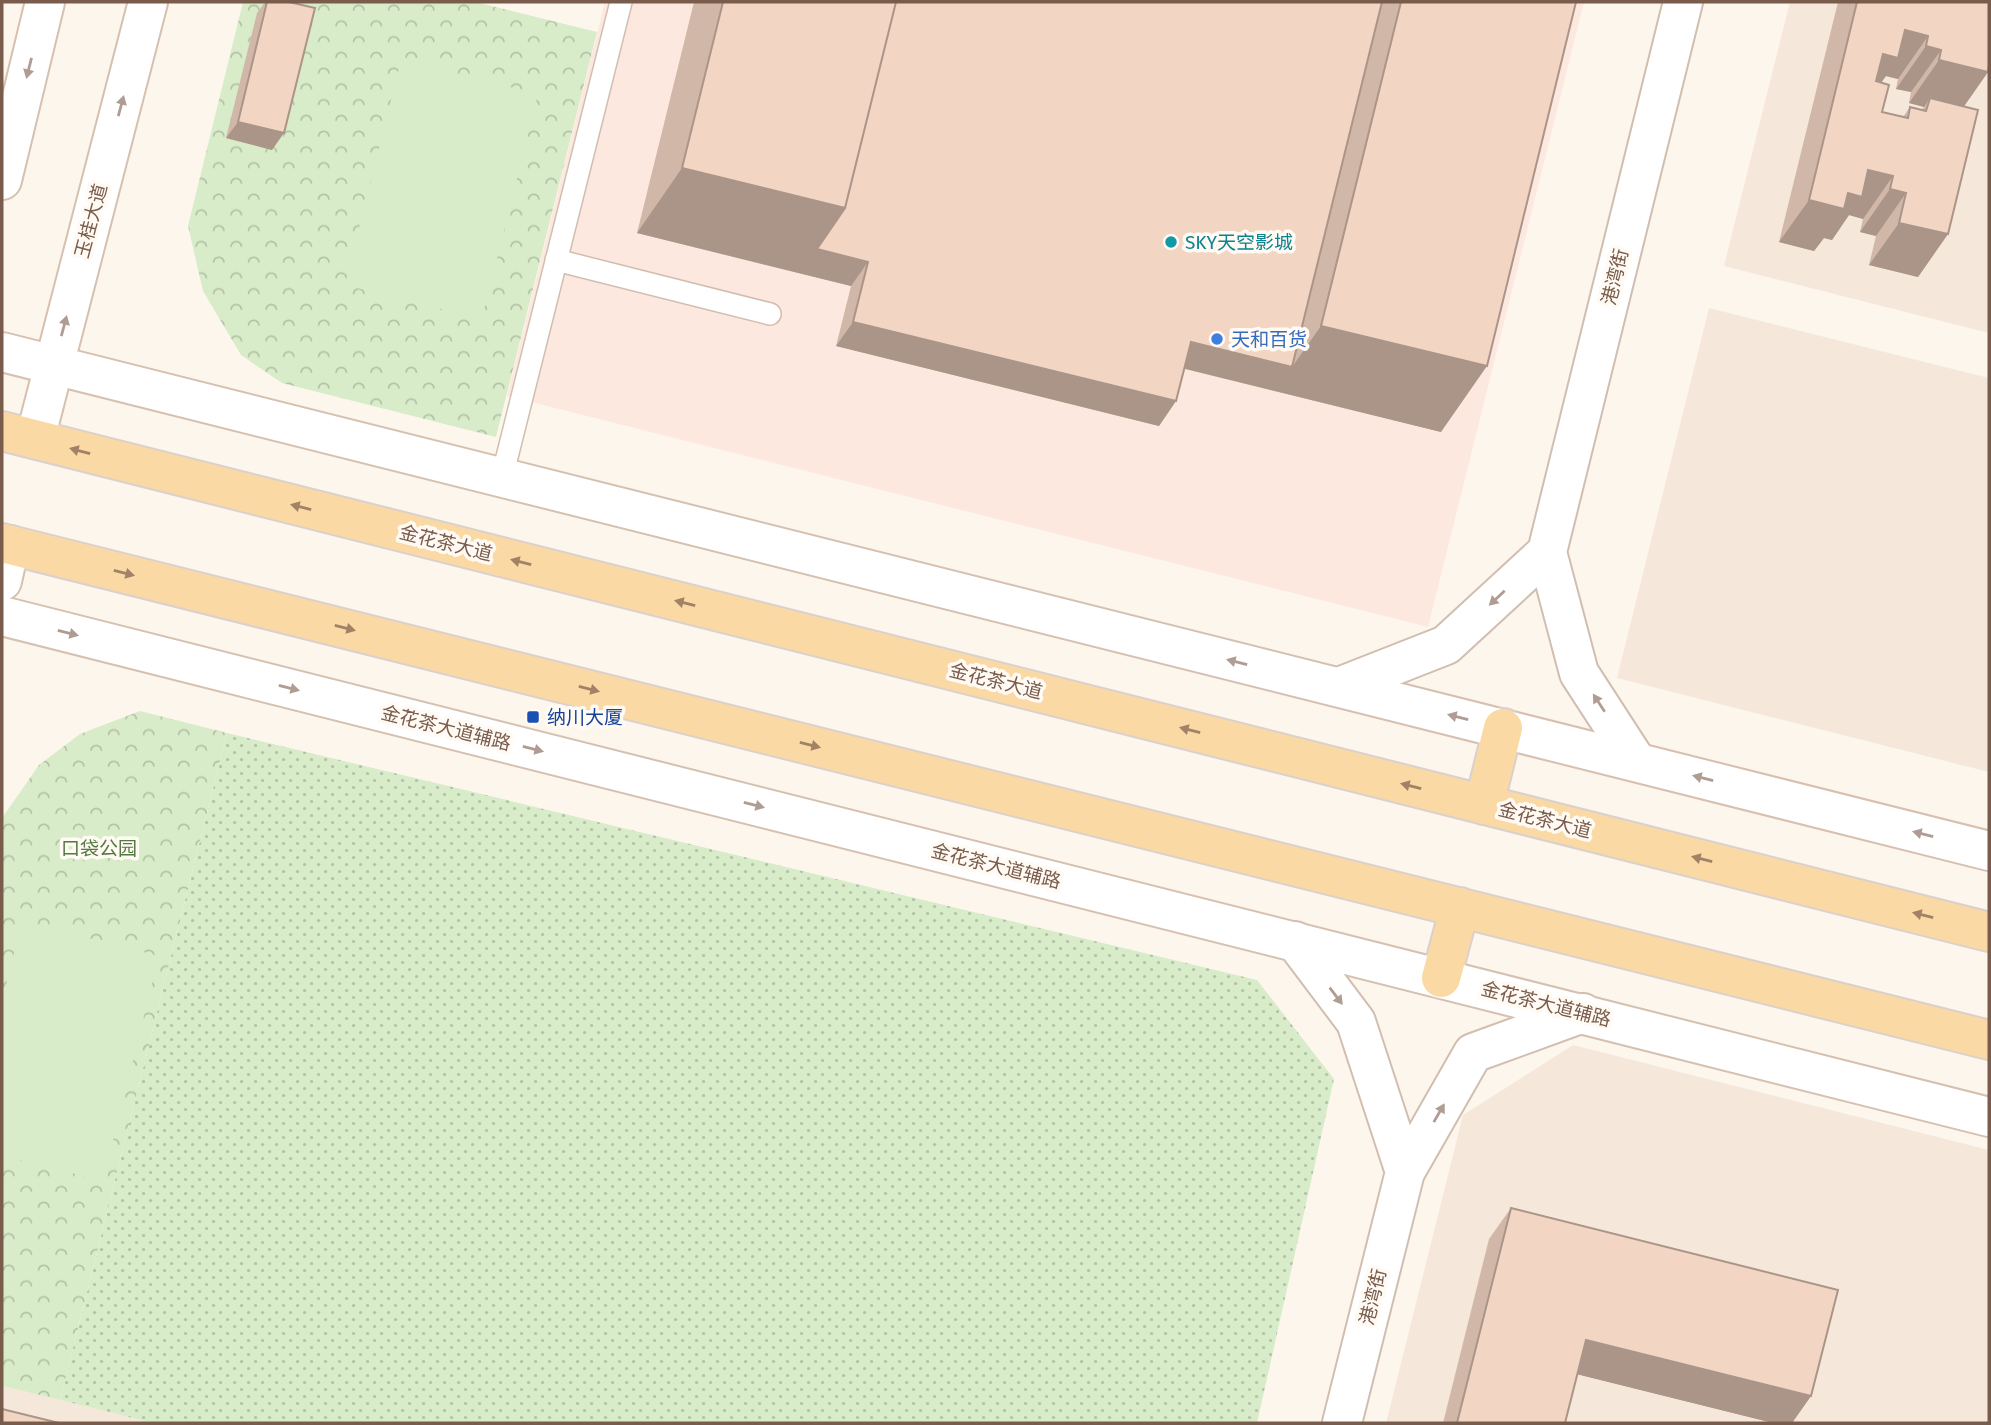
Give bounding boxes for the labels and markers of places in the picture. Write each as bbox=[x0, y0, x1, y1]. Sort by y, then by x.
place label: SKY天空影城 bbox=[1185, 231, 1293, 254]
marker: SKY天空影城 bbox=[1163, 234, 1179, 250]
place label: 天和百货 bbox=[1231, 328, 1307, 351]
marker: 天和百货 bbox=[1209, 331, 1225, 347]
place label: 纳川大厦 bbox=[547, 706, 623, 729]
marker: 纳川大厦 bbox=[525, 709, 541, 725]

